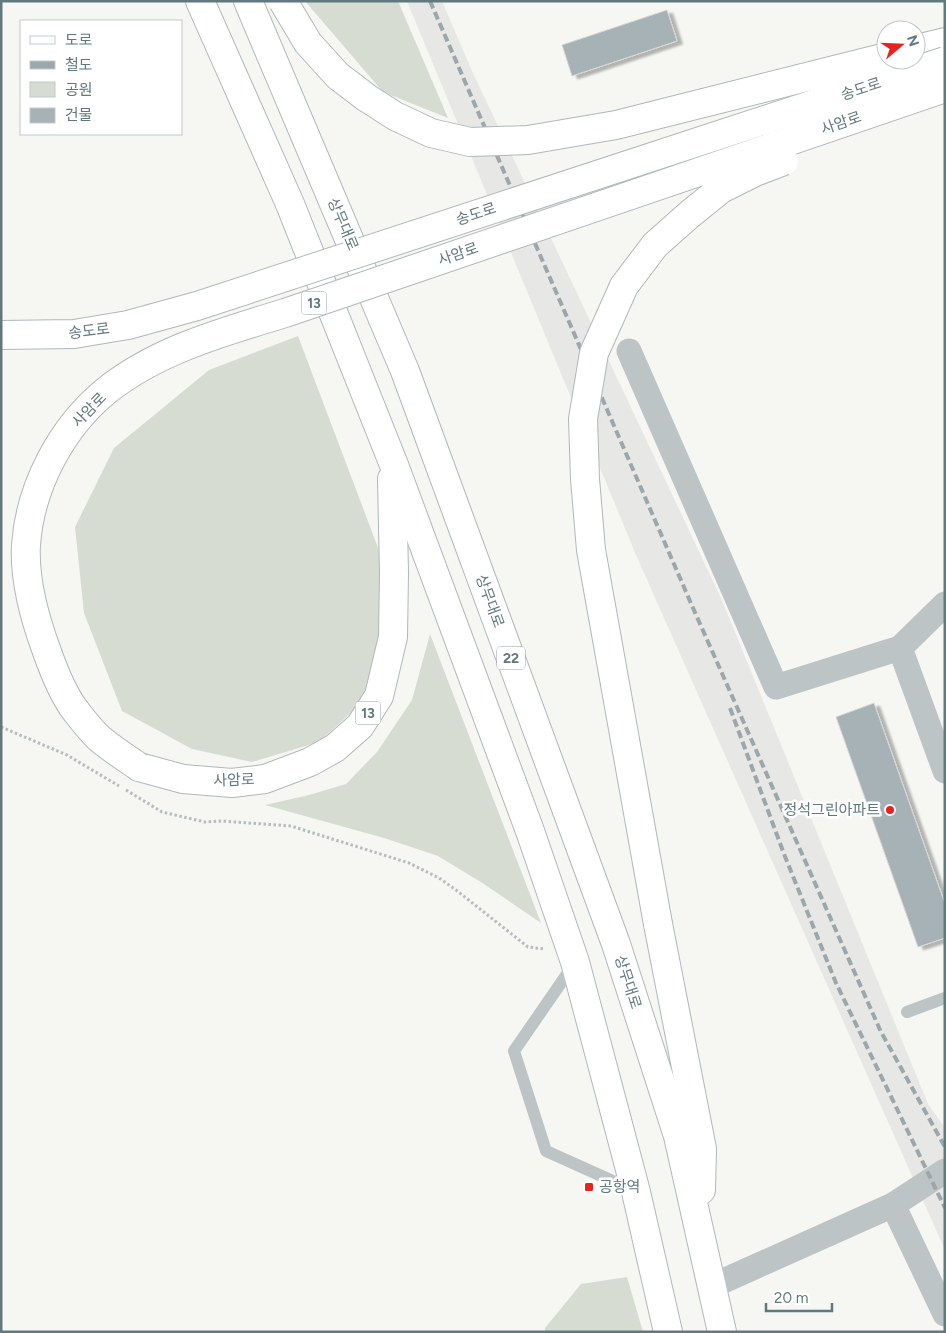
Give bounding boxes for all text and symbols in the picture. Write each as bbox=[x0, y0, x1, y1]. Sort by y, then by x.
legend bbox=[20, 20, 182, 135]
north arrow bbox=[876, 20, 926, 70]
text: 도로 bbox=[65, 31, 93, 49]
text: N bbox=[903, 33, 923, 49]
text: 철도 bbox=[65, 56, 93, 74]
street label: 송도로 bbox=[839, 74, 883, 104]
text: 공원 bbox=[65, 81, 93, 99]
text: 건물 bbox=[65, 106, 93, 124]
street label: 사암로 bbox=[818, 108, 864, 138]
street label: 상무대로 bbox=[324, 195, 362, 253]
street label: 송도로 bbox=[454, 199, 498, 229]
street label: 사암로 bbox=[435, 239, 481, 269]
road number: 13 bbox=[302, 292, 326, 314]
street label: 송도로 bbox=[67, 320, 111, 342]
street label: 사암로 bbox=[68, 389, 110, 431]
street label: 상무대로 bbox=[472, 572, 508, 630]
road number: 22 bbox=[497, 646, 525, 670]
road number: 13 bbox=[356, 701, 380, 724]
street label: 사암로 bbox=[213, 770, 255, 790]
place label: 정석그린아파트 bbox=[783, 801, 880, 819]
marker: 정석그린아파트 bbox=[884, 804, 896, 816]
street label: 상무대로 bbox=[611, 953, 645, 1011]
place label: 공항역 bbox=[599, 1178, 640, 1196]
marker: 공항역 bbox=[583, 1181, 595, 1193]
scale bar bbox=[766, 1280, 832, 1312]
text: 20 m bbox=[774, 1289, 808, 1307]

